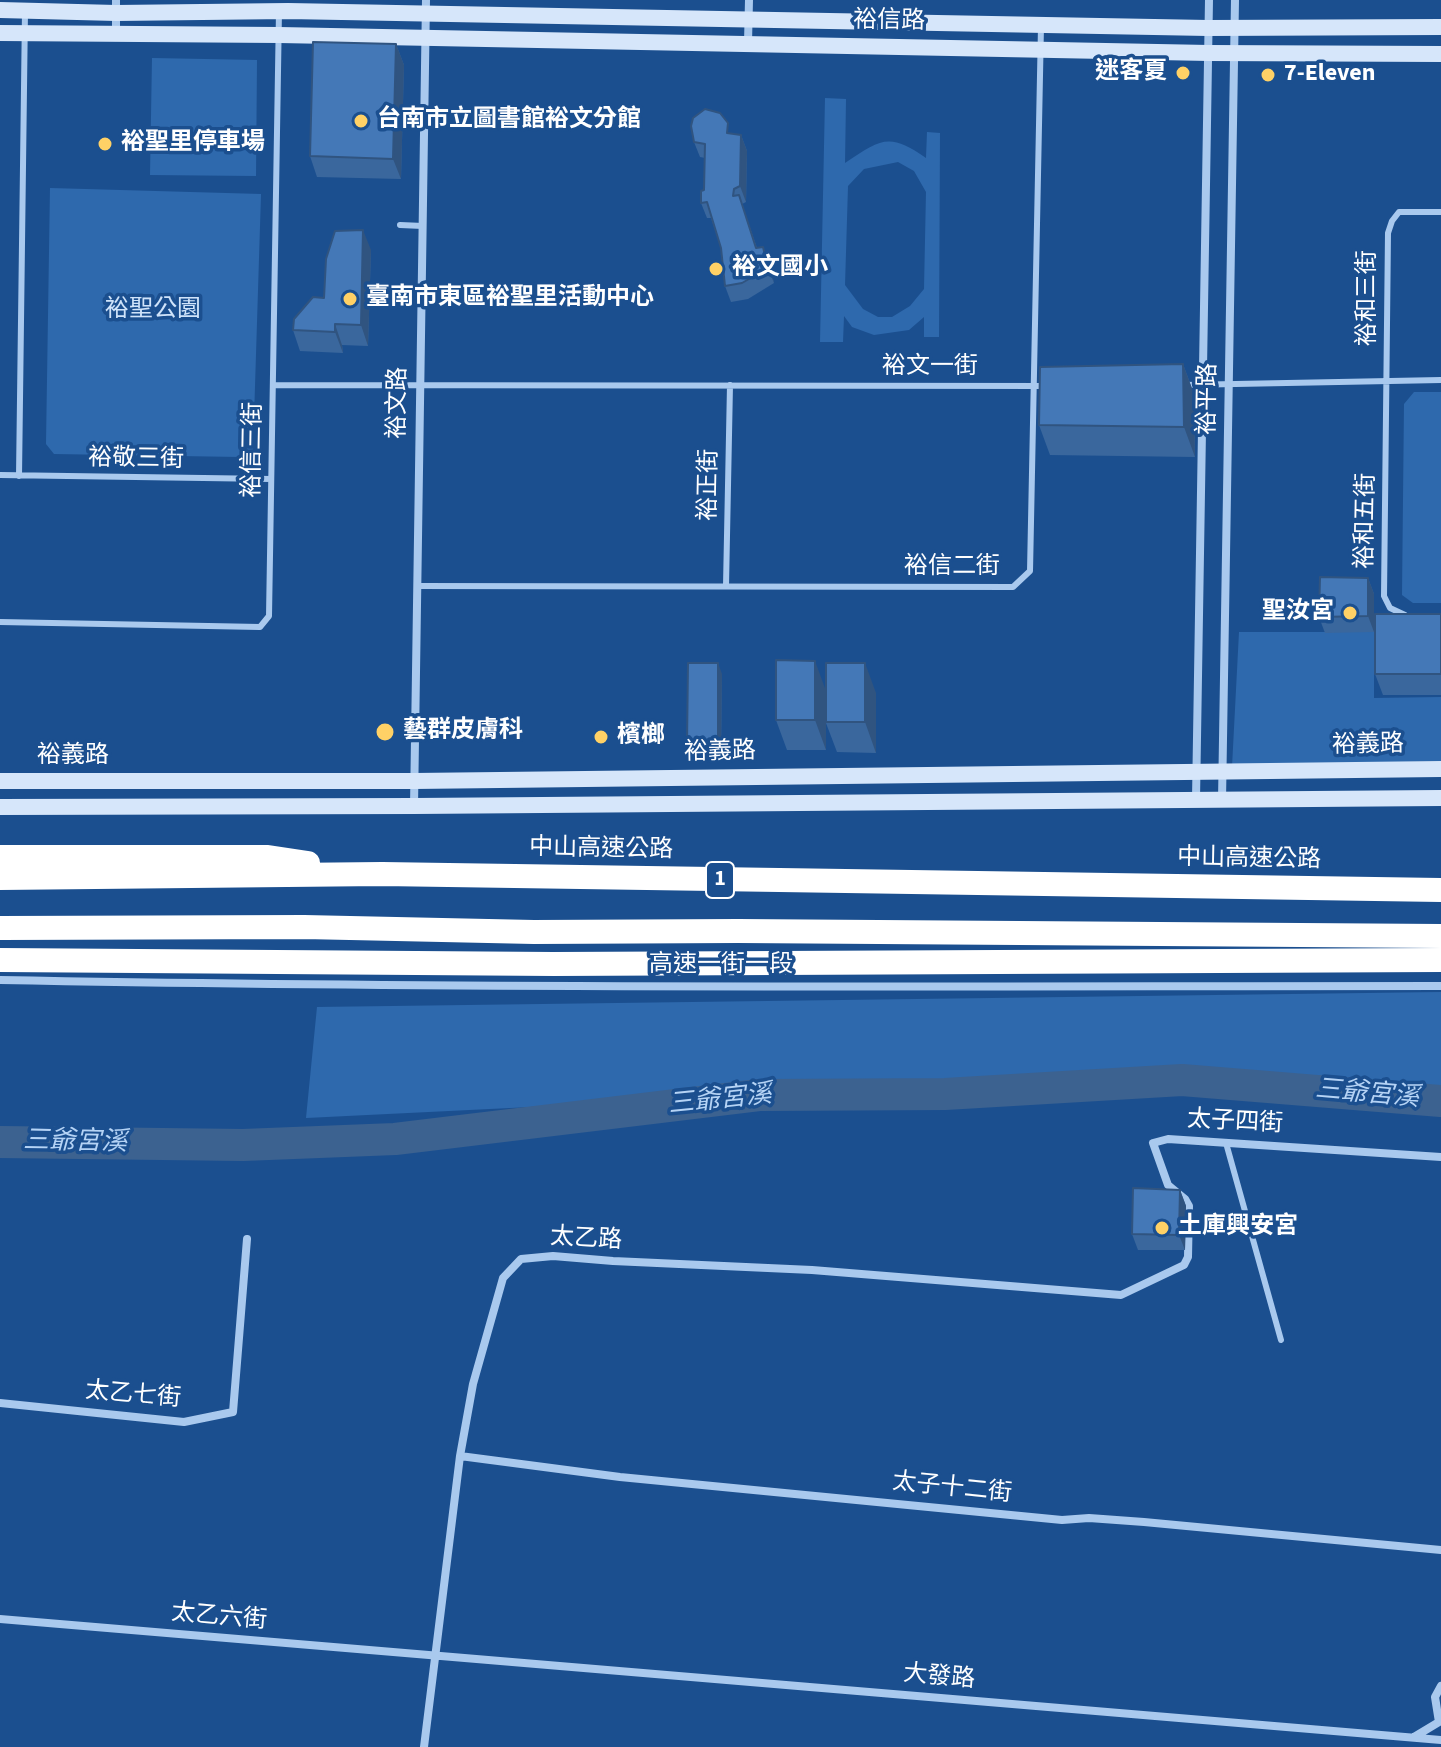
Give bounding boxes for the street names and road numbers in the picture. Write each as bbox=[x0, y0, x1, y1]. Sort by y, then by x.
street label: 裕信路 bbox=[853, 7, 925, 37]
street label: 裕和三街 bbox=[1355, 250, 1383, 346]
street label: 裕文一街 bbox=[882, 354, 978, 382]
street label: 裕平路 bbox=[1194, 363, 1224, 435]
street label: 裕文路 bbox=[384, 367, 414, 439]
street label: 裕信三街 bbox=[239, 402, 269, 498]
street label: 裕敬三街 bbox=[88, 445, 184, 475]
street label: 裕正街 bbox=[695, 449, 725, 521]
street label: 裕和五街 bbox=[1352, 473, 1382, 569]
street label: 裕信二街 bbox=[904, 554, 1000, 582]
street label: 裕義路 bbox=[1332, 731, 1404, 761]
street label: 裕義路 bbox=[684, 738, 756, 768]
street label: 裕義路 bbox=[37, 743, 109, 771]
street label: 中山高速公路 bbox=[529, 834, 673, 866]
street label: 中山高速公路 bbox=[1177, 844, 1321, 876]
road number: 1 bbox=[706, 862, 734, 898]
street label: 高速一街一段 bbox=[649, 952, 793, 980]
street label: 太子四街 bbox=[1186, 1106, 1284, 1140]
street label: 太乙路 bbox=[549, 1224, 623, 1256]
street label: 太乙七街 bbox=[84, 1377, 182, 1415]
street label: 太子十二街 bbox=[891, 1468, 1013, 1510]
street label: 太乙六街 bbox=[170, 1599, 268, 1637]
street label: 大發路 bbox=[902, 1661, 976, 1695]

